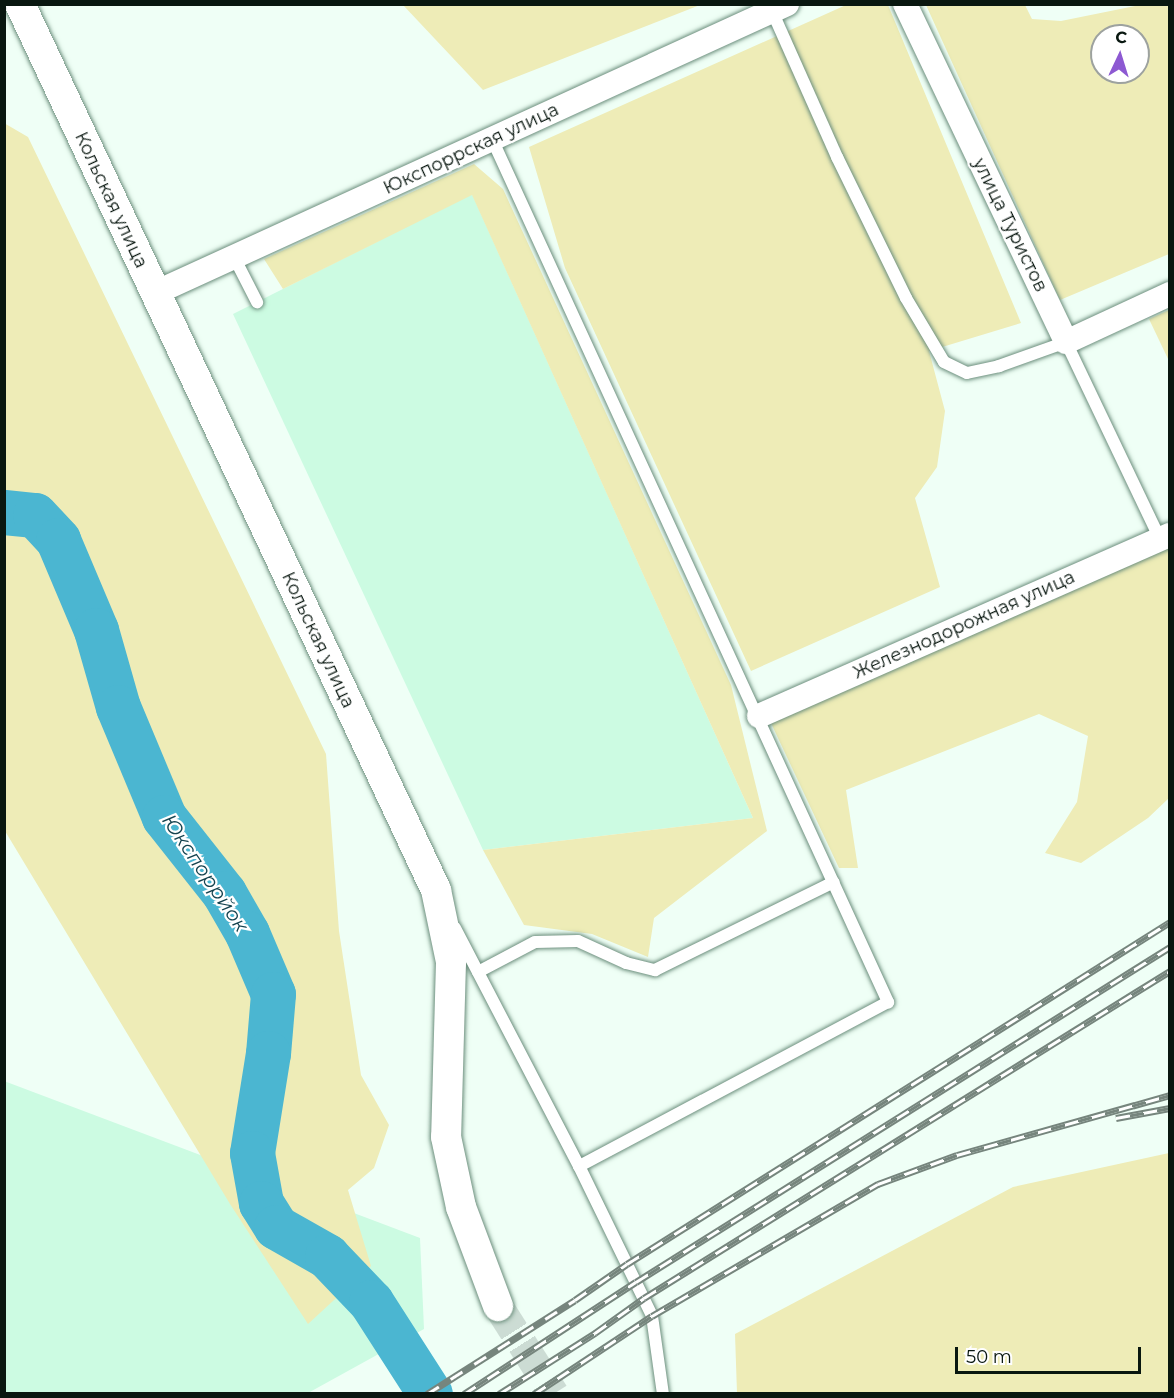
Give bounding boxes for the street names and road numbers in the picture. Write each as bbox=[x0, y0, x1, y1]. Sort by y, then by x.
street label: Юкспоррская улица bbox=[380, 99, 562, 199]
street label: Кольская улица bbox=[70, 128, 152, 272]
street label: улица Туристов bbox=[968, 155, 1052, 295]
street label: Железнодорожная улица bbox=[850, 566, 1078, 684]
street label: Кольская улица bbox=[277, 568, 359, 712]

